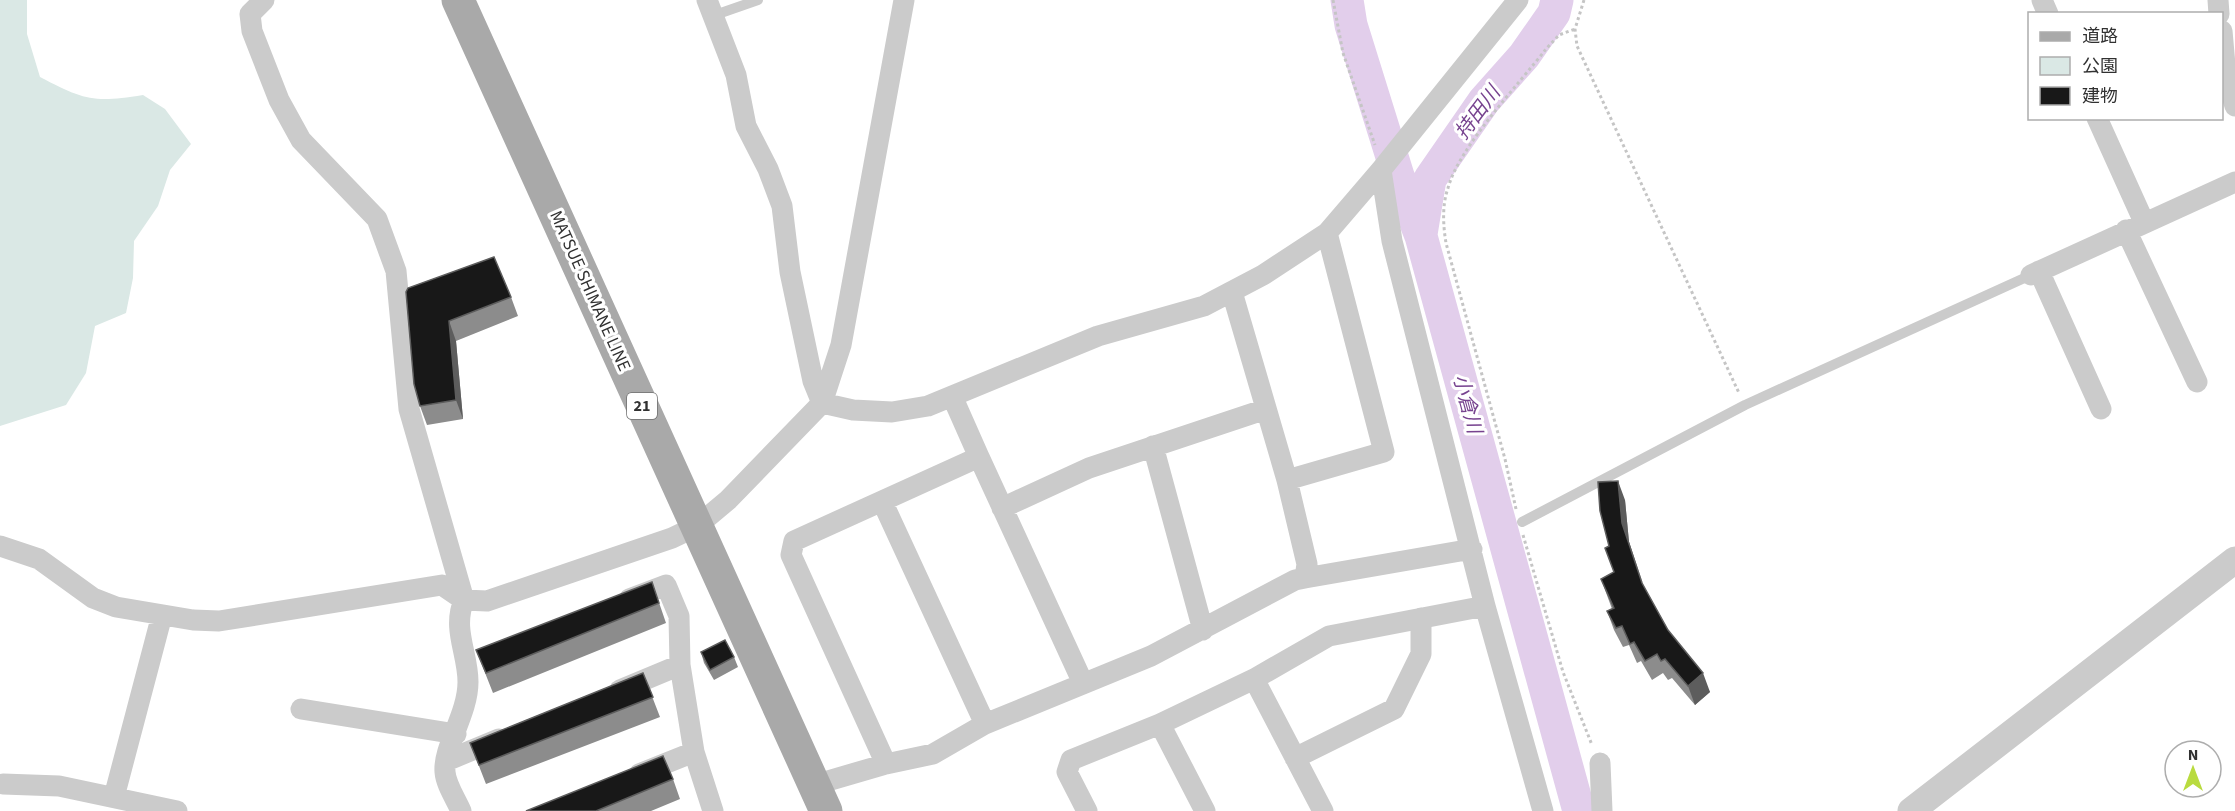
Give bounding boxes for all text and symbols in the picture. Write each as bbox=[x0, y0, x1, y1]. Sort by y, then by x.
legend bbox=[2028, 12, 2223, 120]
text: 道路 bbox=[2082, 24, 2118, 49]
text: 公園 bbox=[2082, 54, 2118, 79]
water label: 持田川 bbox=[1449, 79, 1508, 145]
text: 建物 bbox=[2082, 84, 2118, 109]
street label: MATSUE SHIMANE LINE bbox=[543, 207, 637, 375]
water label: 小倉川 bbox=[1446, 371, 1489, 439]
road number: 21 bbox=[627, 393, 657, 419]
north arrow bbox=[2163, 739, 2223, 799]
text: N bbox=[2188, 744, 2198, 766]

